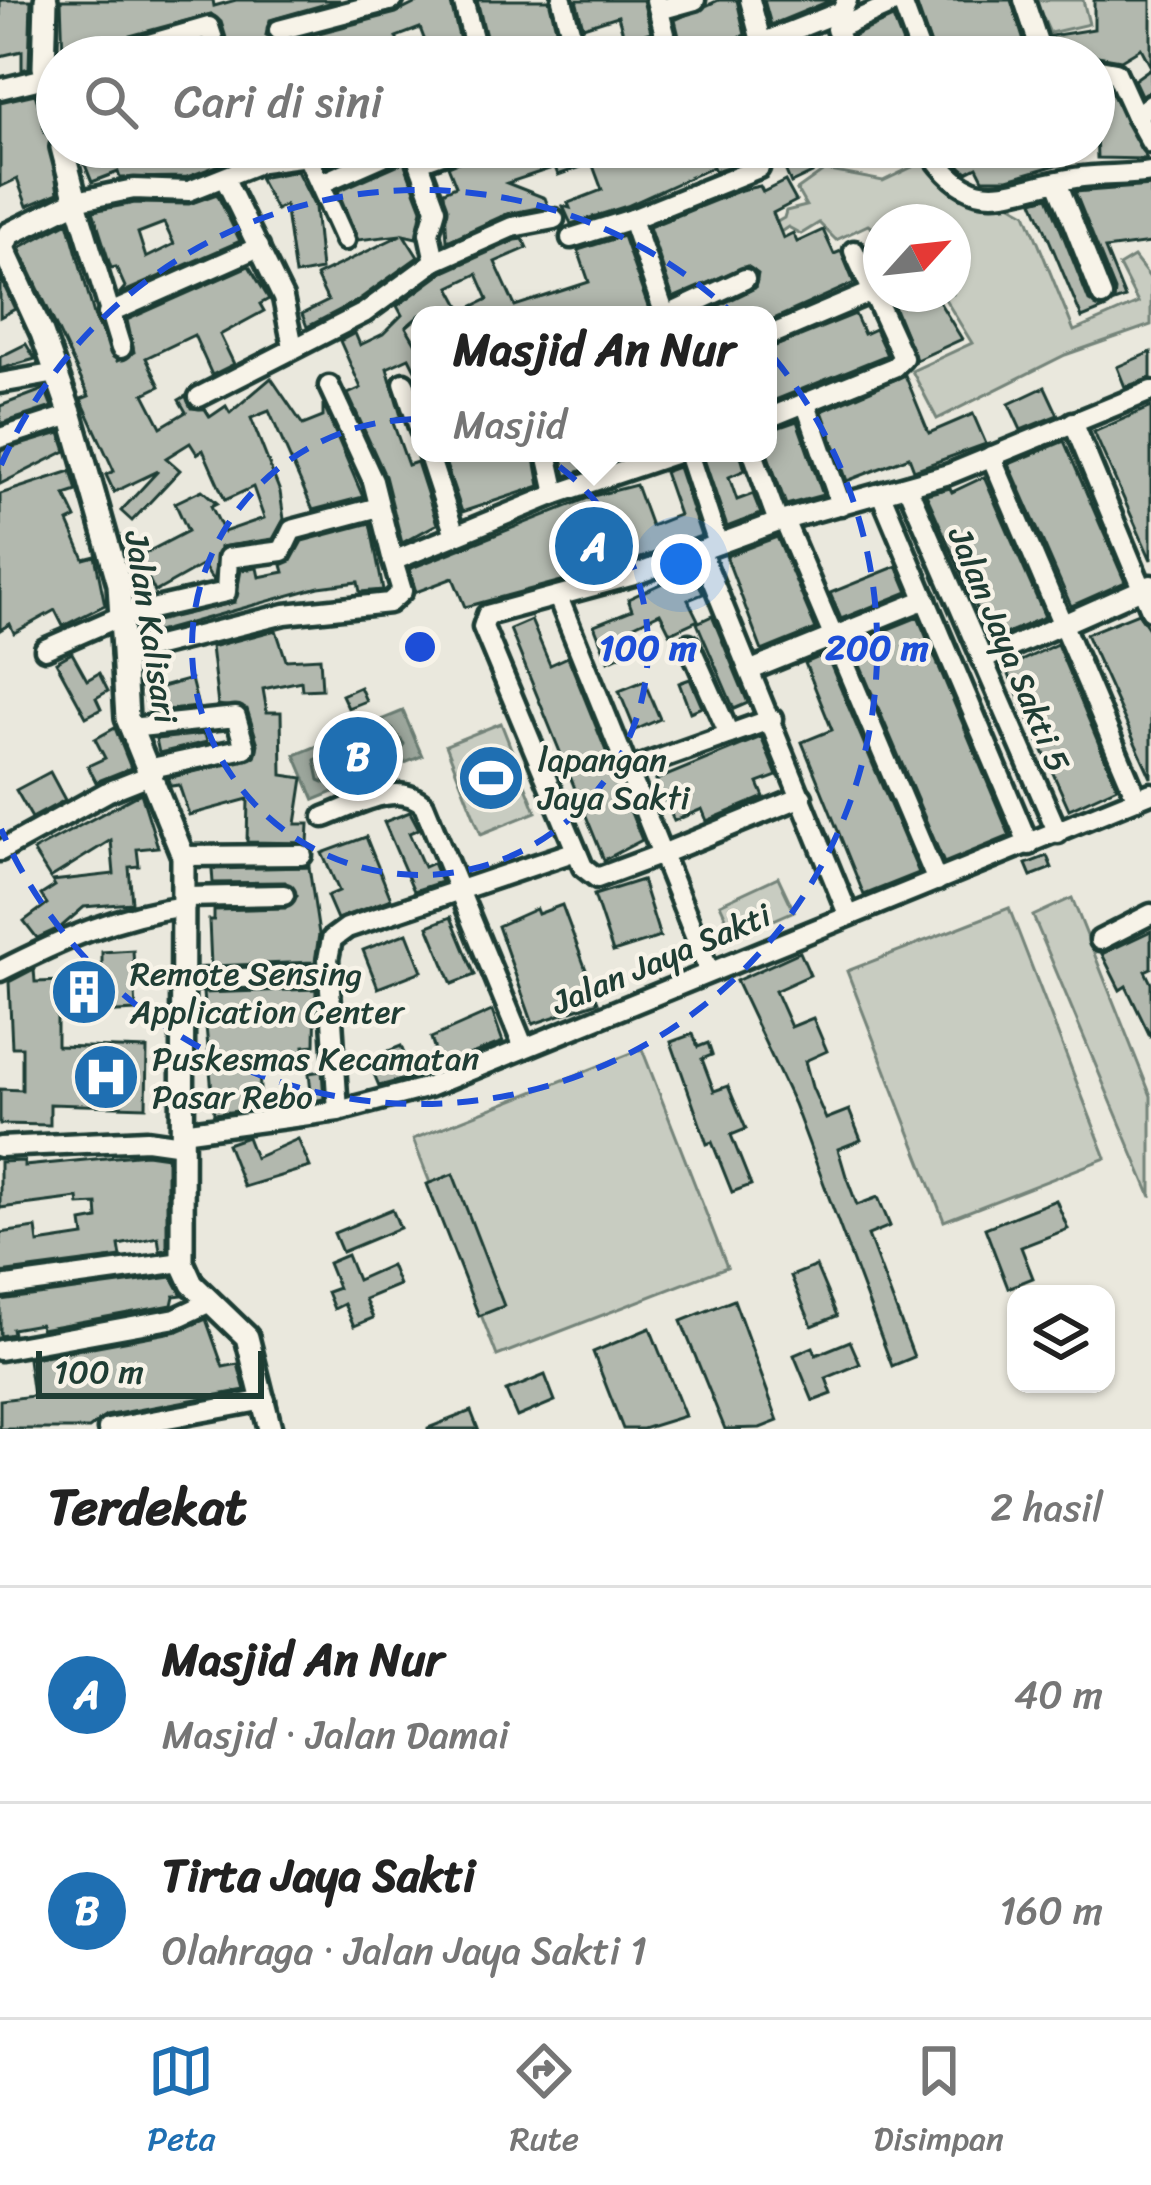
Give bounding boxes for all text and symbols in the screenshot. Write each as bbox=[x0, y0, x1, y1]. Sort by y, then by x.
search box bbox=[36, 36, 1115, 168]
text: Cari di sini bbox=[174, 62, 383, 142]
icon: search bbox=[78, 69, 144, 135]
north arrow bbox=[863, 204, 971, 312]
popup bbox=[411, 306, 777, 462]
text: Masjid An Nur bbox=[453, 310, 735, 390]
text: Masjid bbox=[453, 390, 566, 459]
pin: A bbox=[555, 501, 633, 591]
street label: Jalan Jaya Sakti 5 bbox=[931, 516, 1087, 782]
street label: Jalan Kalisari bbox=[107, 526, 195, 728]
your location bbox=[651, 534, 711, 594]
text: 100 m bbox=[599, 616, 697, 680]
text: 200 m bbox=[825, 616, 929, 680]
centre of rings bbox=[399, 626, 441, 668]
pin: B bbox=[319, 711, 397, 801]
place label: lapangan Jaya Sakti bbox=[537, 731, 690, 827]
sports icon: lapangan Jaya Sakti bbox=[456, 743, 526, 813]
street label: Jalan Jaya Sakti bbox=[542, 886, 781, 1032]
place label: Remote Sensing Application Center bbox=[129, 945, 406, 1041]
building icon: Remote Sensing Application Center bbox=[49, 957, 119, 1027]
place label: Puskesmas Kecamatan Pasar Rebo bbox=[152, 1030, 480, 1126]
hospital icon: Puskesmas Kecamatan Pasar Rebo bbox=[71, 1042, 141, 1112]
map controls bbox=[1007, 1285, 1115, 1393]
button: layers bbox=[1007, 1285, 1115, 1393]
text: 100 m bbox=[54, 1343, 144, 1401]
scale bar bbox=[36, 1345, 264, 1398]
text: Terdekat bbox=[48, 1462, 247, 1552]
text: 2 hasil bbox=[991, 1473, 1103, 1542]
text: Masjid An Nur bbox=[162, 1620, 444, 1700]
text: A bbox=[74, 1660, 100, 1729]
text: 40 m bbox=[1014, 1660, 1103, 1729]
text: Masjid · Jalan Damai bbox=[162, 1700, 509, 1769]
text: Tirta Jaya Sakti bbox=[162, 1836, 475, 1916]
text: B bbox=[75, 1876, 99, 1945]
text: 160 m bbox=[999, 1876, 1103, 1945]
text: Olahraga · Jalan Jaya Sakti 1 bbox=[162, 1916, 647, 1985]
tab: Peta bbox=[147, 2038, 215, 2168]
tab: Rute bbox=[510, 2038, 579, 2168]
tab: Disimpan bbox=[873, 2038, 1004, 2168]

